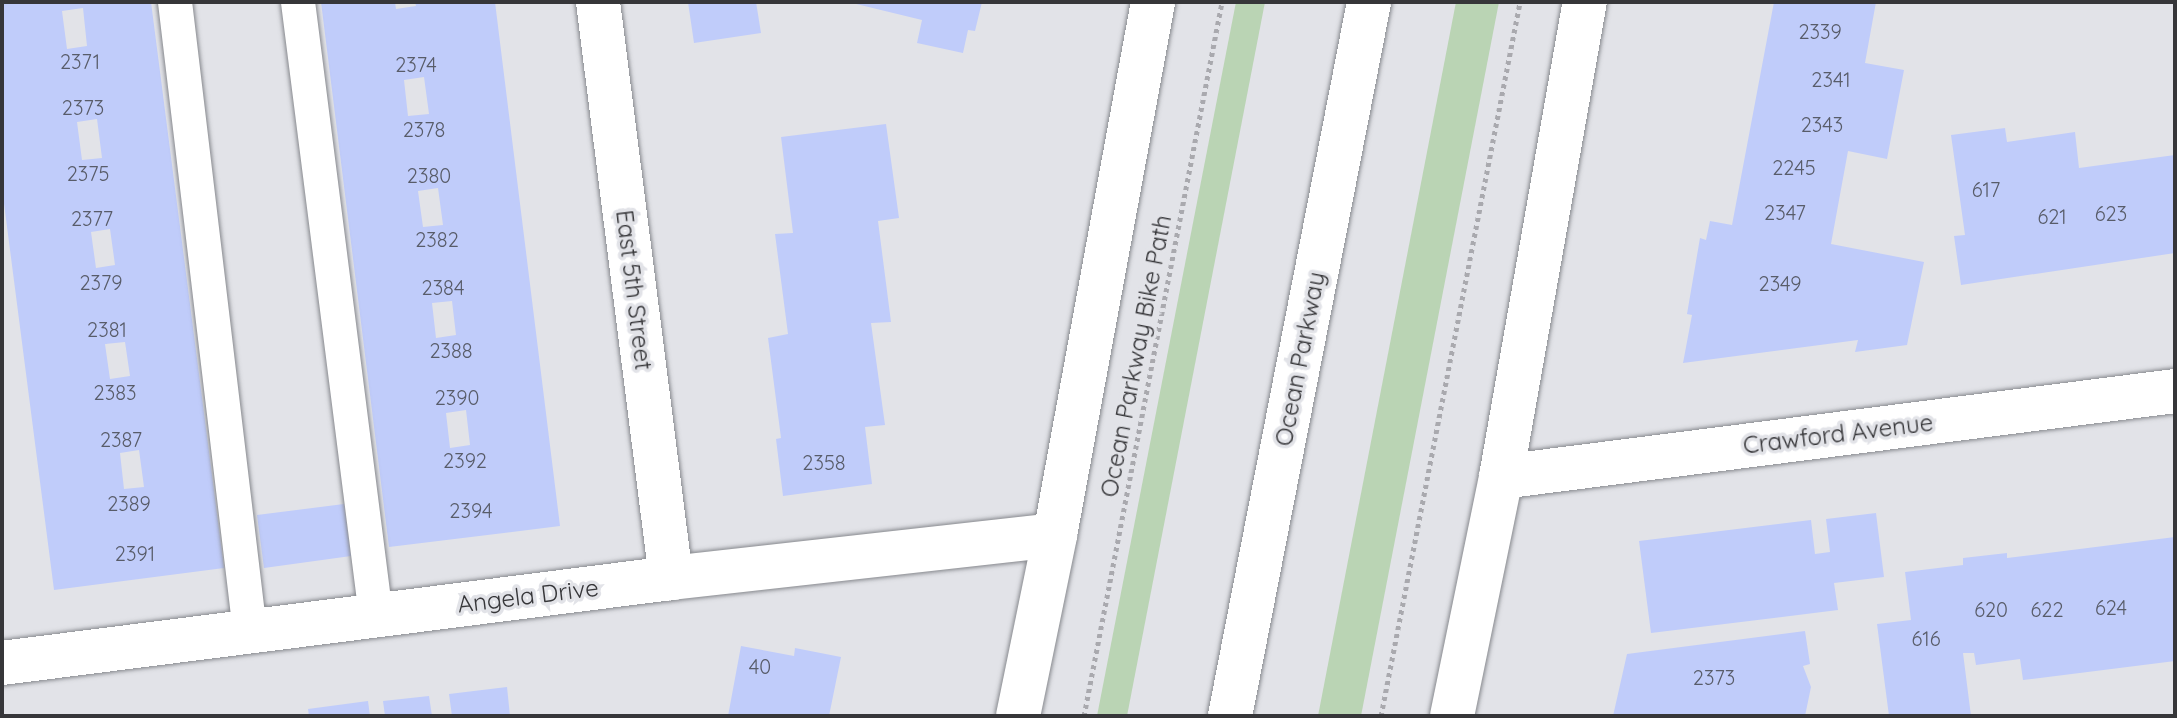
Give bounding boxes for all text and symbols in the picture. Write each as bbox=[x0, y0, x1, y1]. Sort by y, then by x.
house number: 2339 bbox=[1798, 19, 1842, 43]
house number: 2371 bbox=[60, 49, 100, 73]
house number: 2374 bbox=[395, 52, 437, 76]
house number: 2341 bbox=[1811, 67, 1851, 91]
house number: 2373 bbox=[62, 95, 104, 119]
house number: 2343 bbox=[1801, 112, 1843, 136]
house number: 2378 bbox=[403, 117, 445, 141]
house number: 2245 bbox=[1772, 155, 1816, 179]
house number: 2375 bbox=[67, 161, 109, 185]
house number: 2380 bbox=[407, 163, 451, 187]
house number: 617 bbox=[1972, 177, 2000, 201]
house number: 2347 bbox=[1764, 200, 1806, 224]
house number: 623 bbox=[2095, 201, 2127, 225]
house number: 621 bbox=[2037, 204, 2067, 228]
house number: 2377 bbox=[71, 206, 113, 230]
street label: East 5th Street bbox=[610, 208, 658, 372]
street label: Ocean Parkway Bike Path bbox=[1094, 212, 1178, 500]
house number: 2382 bbox=[415, 227, 459, 251]
street label: Ocean Parkway bbox=[1269, 269, 1331, 449]
house number: 2379 bbox=[80, 270, 122, 294]
house number: 2349 bbox=[1759, 271, 1801, 295]
house number: 2384 bbox=[422, 275, 464, 299]
house number: 2381 bbox=[87, 317, 127, 341]
house number: 2388 bbox=[429, 338, 473, 362]
house number: 2383 bbox=[94, 380, 136, 404]
house number: 2390 bbox=[435, 385, 479, 409]
street label: Crawford Avenue bbox=[1741, 408, 1935, 460]
house number: 2387 bbox=[100, 427, 142, 451]
house number: 2392 bbox=[443, 448, 487, 472]
house number: 2358 bbox=[802, 450, 846, 474]
house number: 2389 bbox=[107, 491, 151, 515]
house number: 2394 bbox=[449, 498, 493, 522]
house number: 2391 bbox=[115, 541, 155, 565]
street label: Angela Drive bbox=[456, 573, 600, 619]
house number: 624 bbox=[2095, 595, 2127, 619]
house number: 620 bbox=[1974, 597, 2008, 621]
house number: 622 bbox=[2031, 597, 2063, 621]
house number: 616 bbox=[1912, 626, 1940, 650]
house number: 40 bbox=[749, 654, 771, 678]
house number: 2373 bbox=[1693, 665, 1735, 689]

